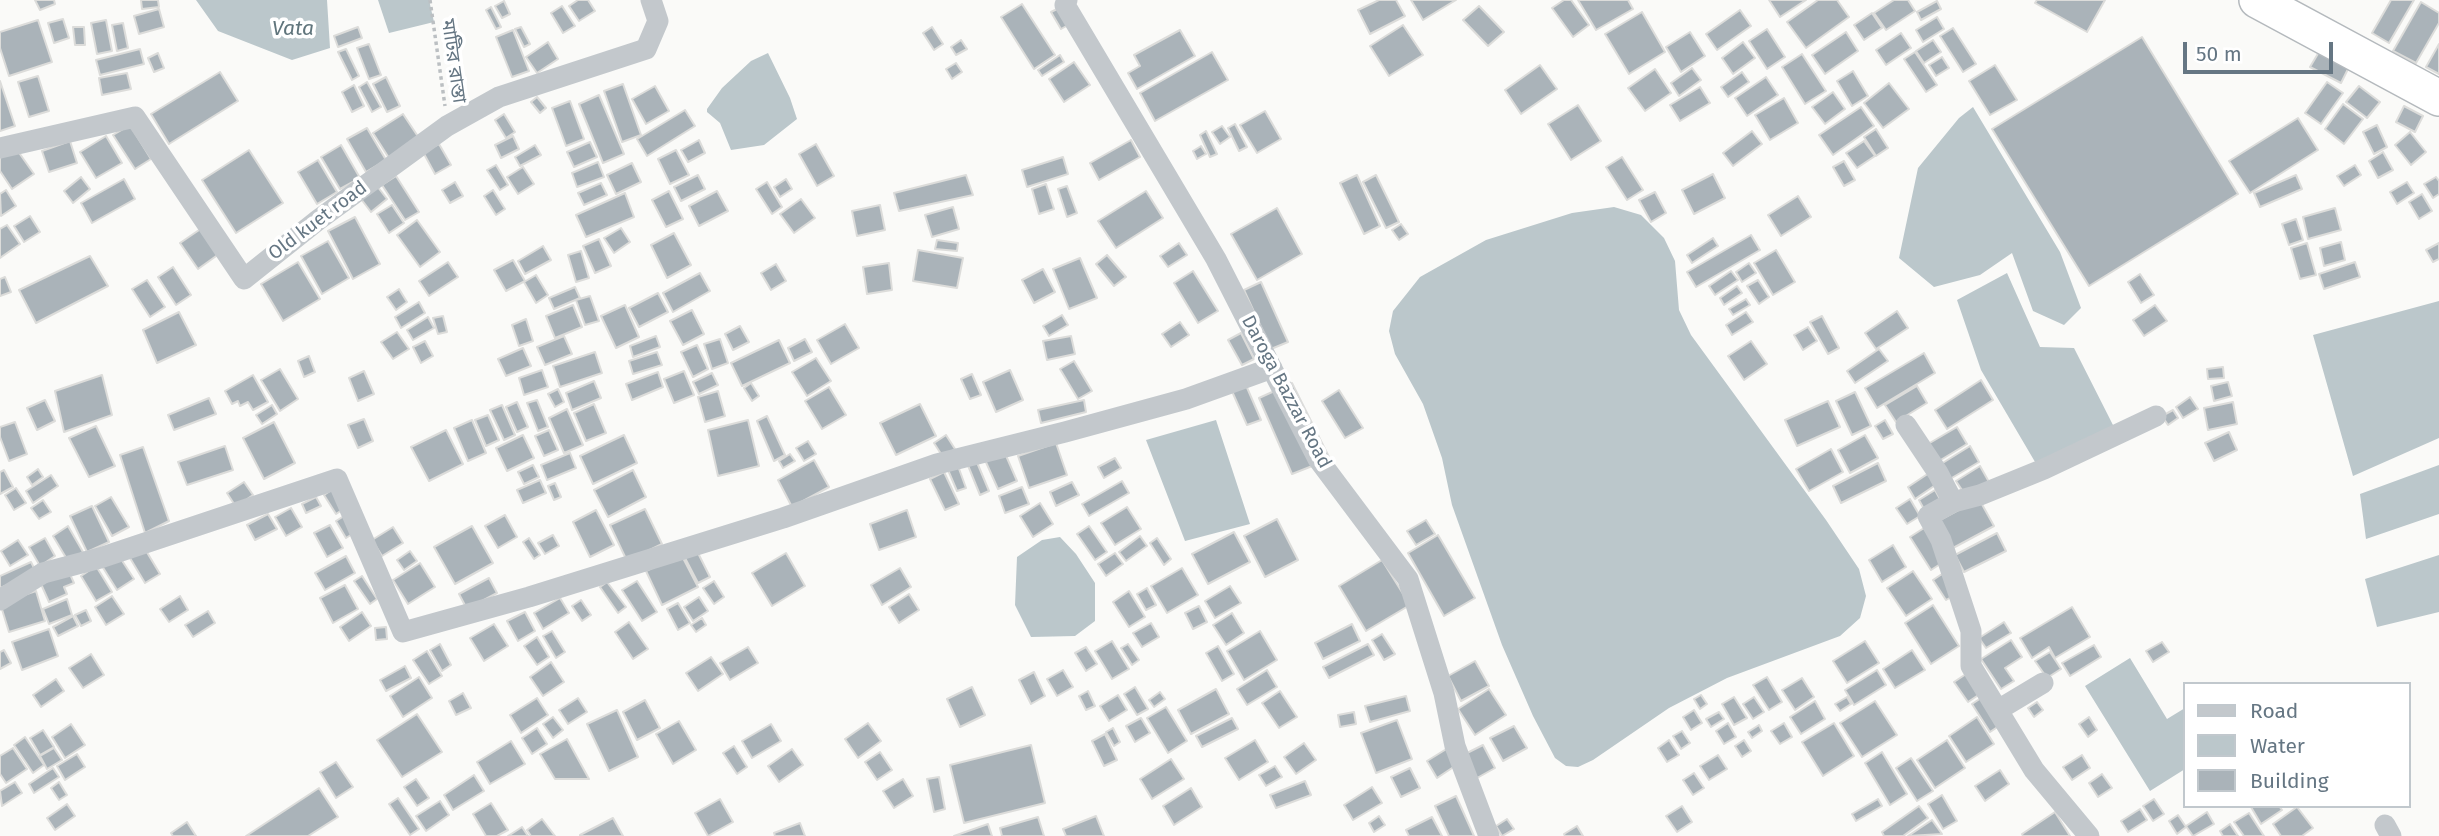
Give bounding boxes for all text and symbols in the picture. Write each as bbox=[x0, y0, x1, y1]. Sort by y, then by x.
water label: Vata bbox=[272, 16, 314, 42]
street label: মাটির রাস্তা bbox=[436, 17, 470, 105]
scale bar bbox=[2187, 28, 2338, 72]
text: 50 m bbox=[2196, 41, 2242, 67]
street label: Old kuet road bbox=[264, 177, 372, 265]
street label: Daroga Bazzar Road bbox=[1236, 312, 1336, 472]
legend bbox=[2184, 682, 2411, 808]
text: Road bbox=[2250, 698, 2298, 724]
text: Water bbox=[2250, 733, 2305, 759]
text: Building bbox=[2250, 768, 2329, 794]

